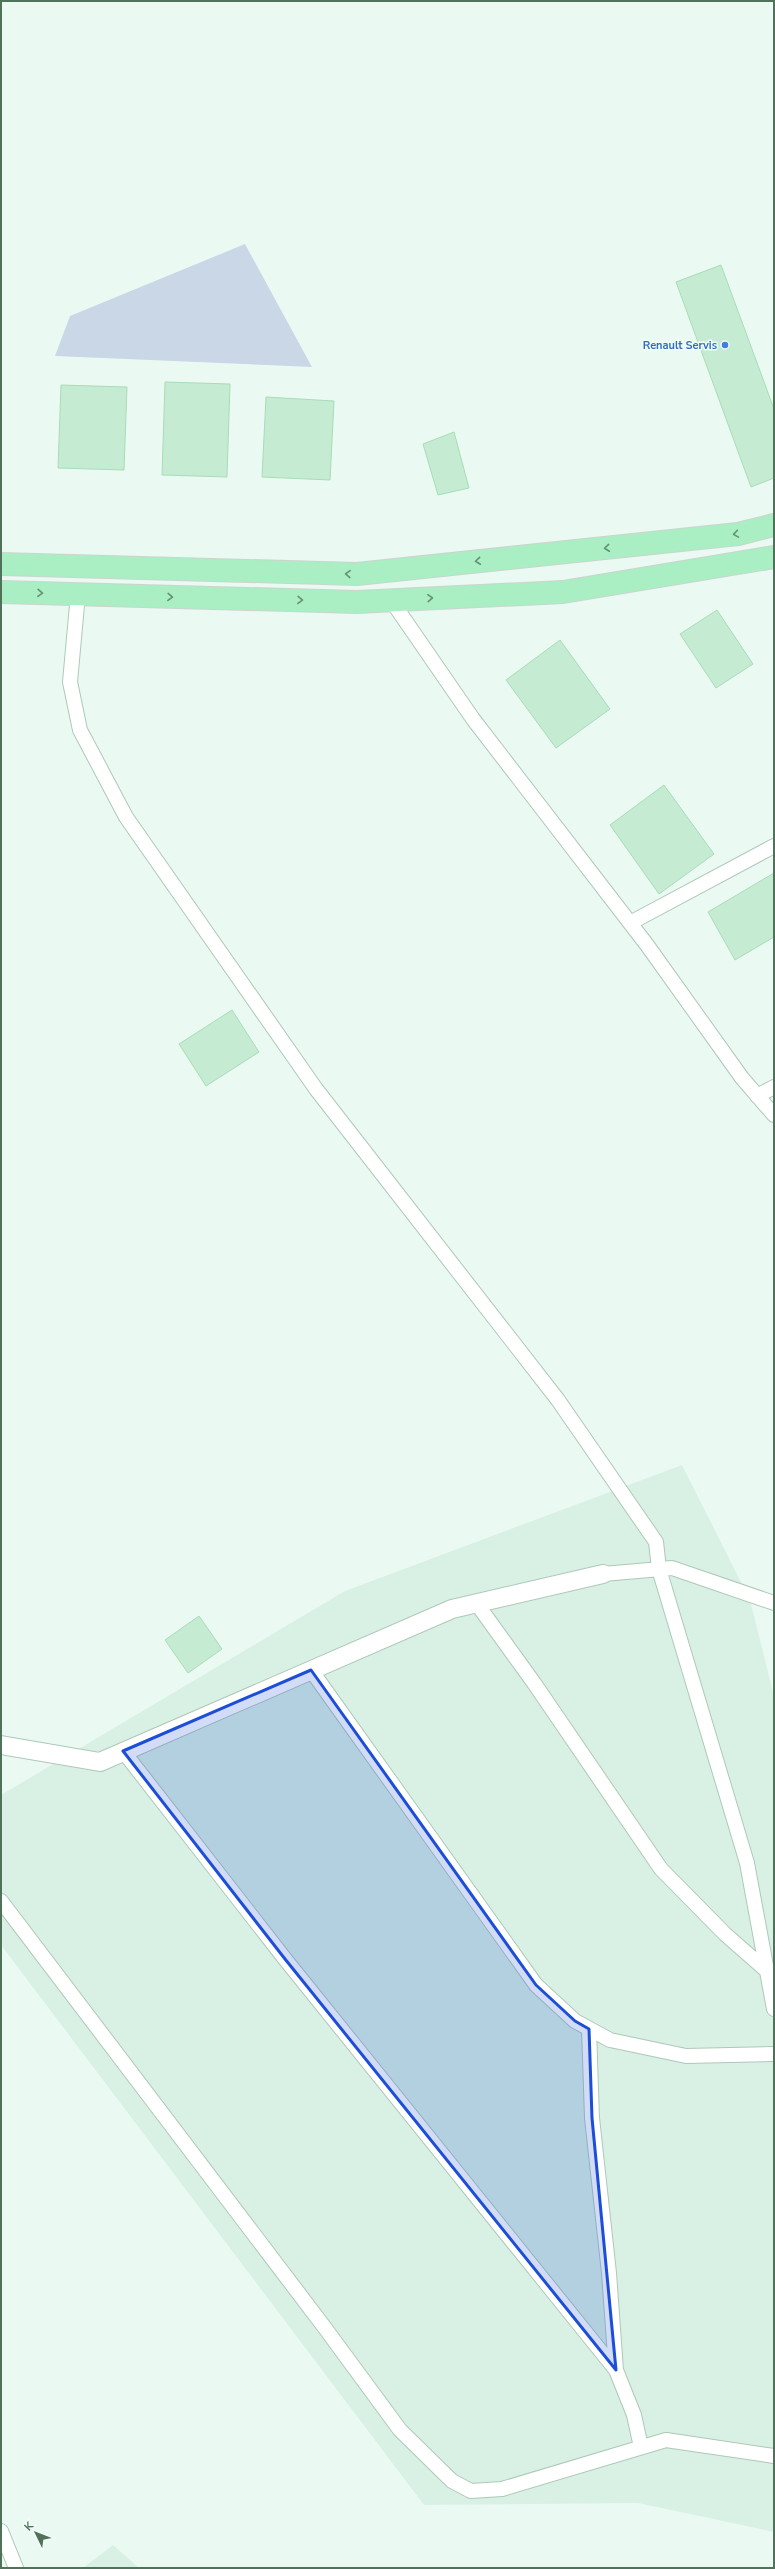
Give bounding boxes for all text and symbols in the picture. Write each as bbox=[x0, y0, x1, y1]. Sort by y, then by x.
place label: Renault Servis bbox=[643, 338, 717, 353]
marker: Renault Servis bbox=[720, 340, 730, 350]
one-way arrow bbox=[733, 529, 739, 538]
one-way arrow bbox=[604, 543, 610, 552]
one-way arrow bbox=[475, 557, 481, 566]
one-way arrow bbox=[345, 570, 351, 578]
one-way arrow bbox=[37, 589, 43, 597]
one-way arrow bbox=[167, 592, 173, 601]
one-way arrow bbox=[427, 594, 433, 603]
one-way arrow bbox=[297, 596, 303, 604]
north arrow bbox=[16, 2513, 56, 2553]
text: K bbox=[21, 2518, 37, 2534]

